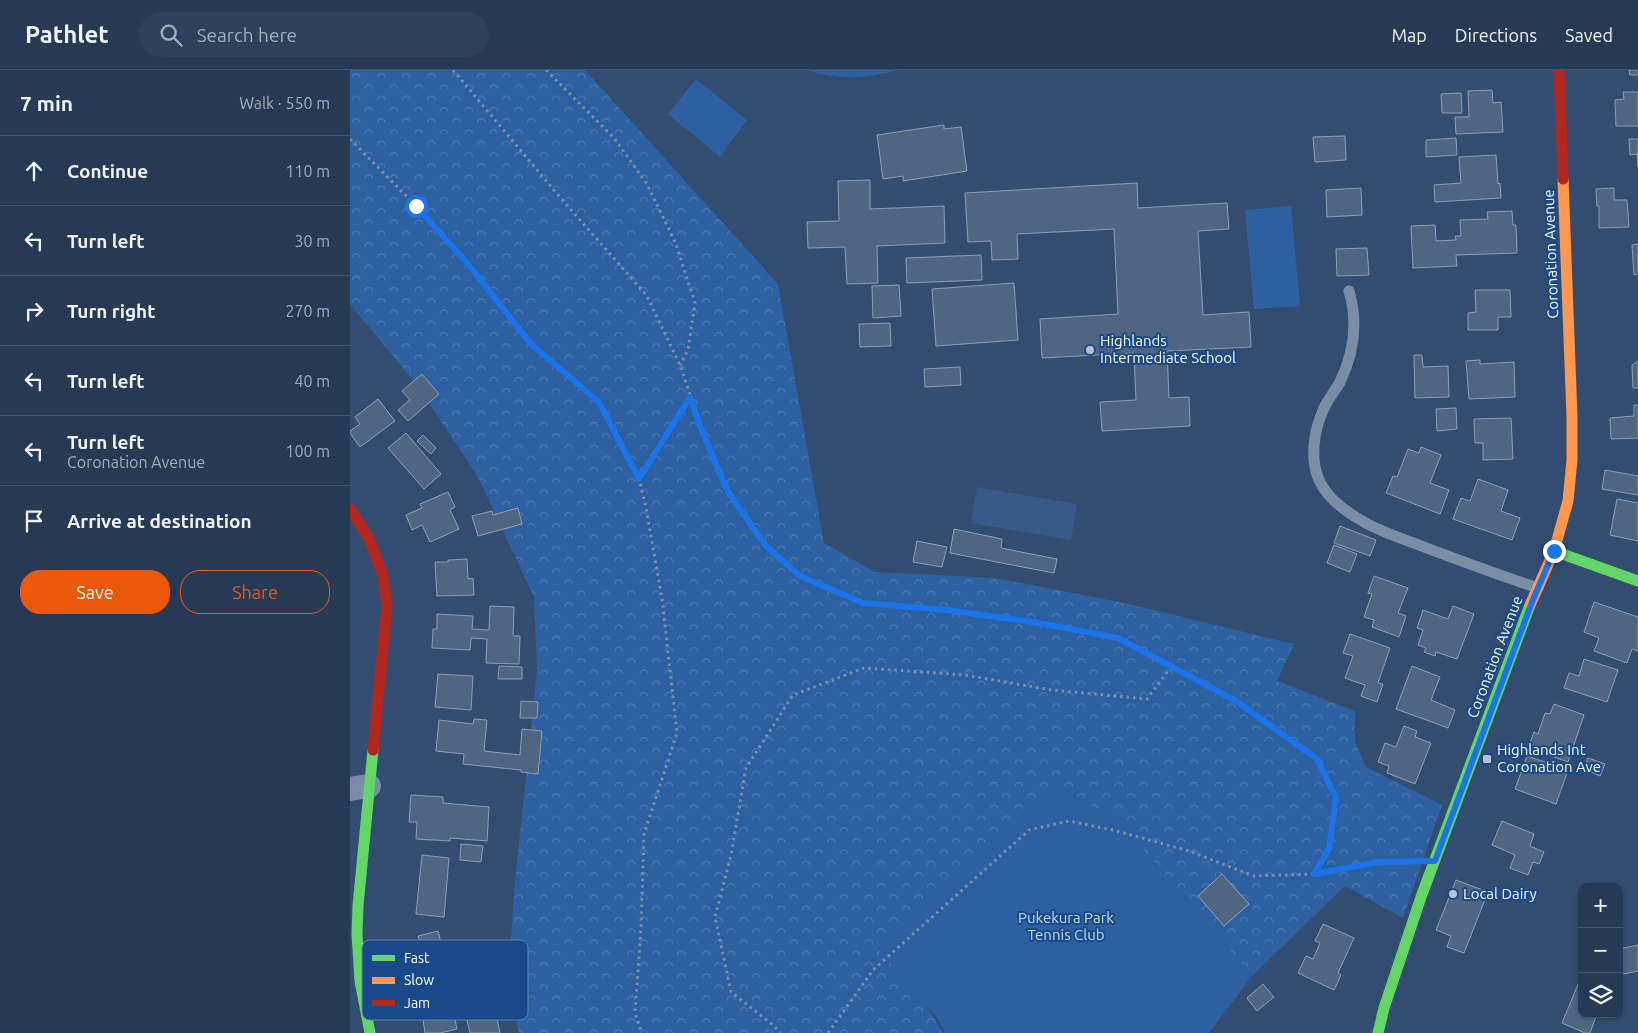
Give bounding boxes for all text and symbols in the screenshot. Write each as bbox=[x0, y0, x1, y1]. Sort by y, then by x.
search box bbox=[139, 12, 489, 57]
text: Pathlet bbox=[25, 21, 109, 48]
icon: search bbox=[157, 21, 185, 49]
text: Search here bbox=[197, 24, 297, 46]
text: Map bbox=[1391, 25, 1427, 45]
text: Directions bbox=[1455, 25, 1537, 45]
text: Saved bbox=[1565, 25, 1613, 45]
text: 7 min bbox=[20, 91, 73, 115]
text: Walk · 550 m bbox=[239, 94, 330, 112]
icon: ahead bbox=[20, 157, 48, 185]
text: Continue bbox=[67, 160, 148, 182]
text: 110 m bbox=[285, 162, 330, 180]
street label: Coronation Avenue bbox=[1540, 189, 1561, 319]
route start bbox=[405, 195, 428, 218]
icon: left bbox=[20, 227, 48, 255]
text: Turn left bbox=[67, 230, 145, 252]
text: 30 m bbox=[294, 232, 330, 250]
icon: right bbox=[20, 297, 48, 325]
text: Turn right bbox=[67, 300, 155, 322]
text: 270 m bbox=[285, 302, 330, 320]
place label: Highlands Intermediate School bbox=[1100, 332, 1236, 366]
marker: Highlands Intermediate School bbox=[1084, 344, 1096, 356]
icon: left bbox=[20, 367, 48, 395]
text: Turn left bbox=[67, 370, 145, 392]
text: 40 m bbox=[294, 372, 330, 390]
text: Turn left bbox=[67, 431, 145, 453]
icon: left bbox=[20, 437, 48, 465]
text: 100 m bbox=[285, 442, 330, 460]
text: Coronation Avenue bbox=[67, 453, 205, 471]
icon: arrive bbox=[20, 507, 48, 535]
text: Arrive at destination bbox=[67, 510, 252, 532]
route end bbox=[1543, 540, 1566, 563]
button: Save bbox=[20, 570, 170, 614]
button: Share bbox=[180, 570, 330, 614]
street label: Coronation Avenue bbox=[1463, 593, 1526, 720]
place label: Highlands Int Coronation Ave bbox=[1497, 741, 1601, 775]
marker: Highlands Int Coronation Ave bbox=[1481, 753, 1493, 765]
map controls bbox=[1578, 883, 1623, 1018]
button: + bbox=[1578, 883, 1623, 928]
place label: Local Dairy bbox=[1463, 885, 1537, 902]
marker: Local Dairy bbox=[1447, 888, 1459, 900]
park label: Pukekura Park Tennis Club bbox=[1018, 909, 1114, 943]
button: − bbox=[1578, 928, 1623, 973]
legend bbox=[362, 940, 528, 1020]
text: Fast bbox=[404, 950, 430, 966]
text: Slow bbox=[404, 972, 434, 988]
button: layers bbox=[1578, 973, 1623, 1018]
text: Jam bbox=[404, 995, 430, 1011]

